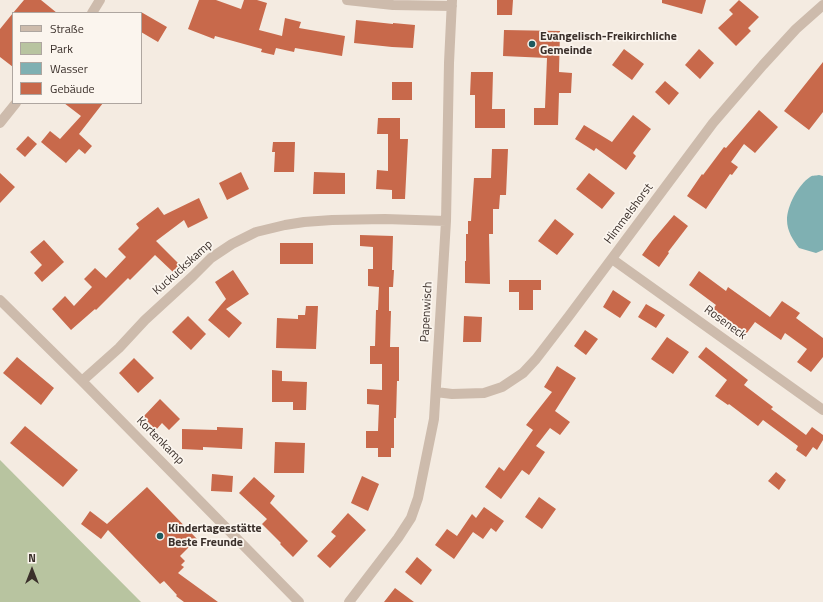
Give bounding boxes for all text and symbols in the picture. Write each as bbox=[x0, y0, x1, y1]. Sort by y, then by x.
legend bbox=[12, 12, 142, 104]
text: Straße bbox=[50, 19, 84, 38]
place label: Evangelisch-Freikirchliche Gemeinde bbox=[540, 30, 677, 58]
text: Park bbox=[50, 39, 73, 58]
marker: Evangelisch-Freikirchliche Gemeinde bbox=[527, 39, 537, 49]
text: Wasser bbox=[50, 59, 88, 78]
text: Gebäude bbox=[50, 79, 95, 98]
street label: Himmelshorst bbox=[602, 181, 656, 247]
street label: Kuckuckskamp bbox=[150, 238, 216, 298]
street label: Papenwisch bbox=[418, 281, 436, 343]
street label: Roseneck bbox=[701, 303, 749, 343]
street label: Kortenkamp bbox=[133, 414, 187, 468]
place label: Kindertagesstätte Beste Freunde bbox=[168, 522, 262, 550]
marker: Kindertagesstätte Beste Freunde bbox=[155, 531, 165, 541]
north arrow bbox=[12, 550, 52, 590]
text: N bbox=[28, 550, 36, 566]

